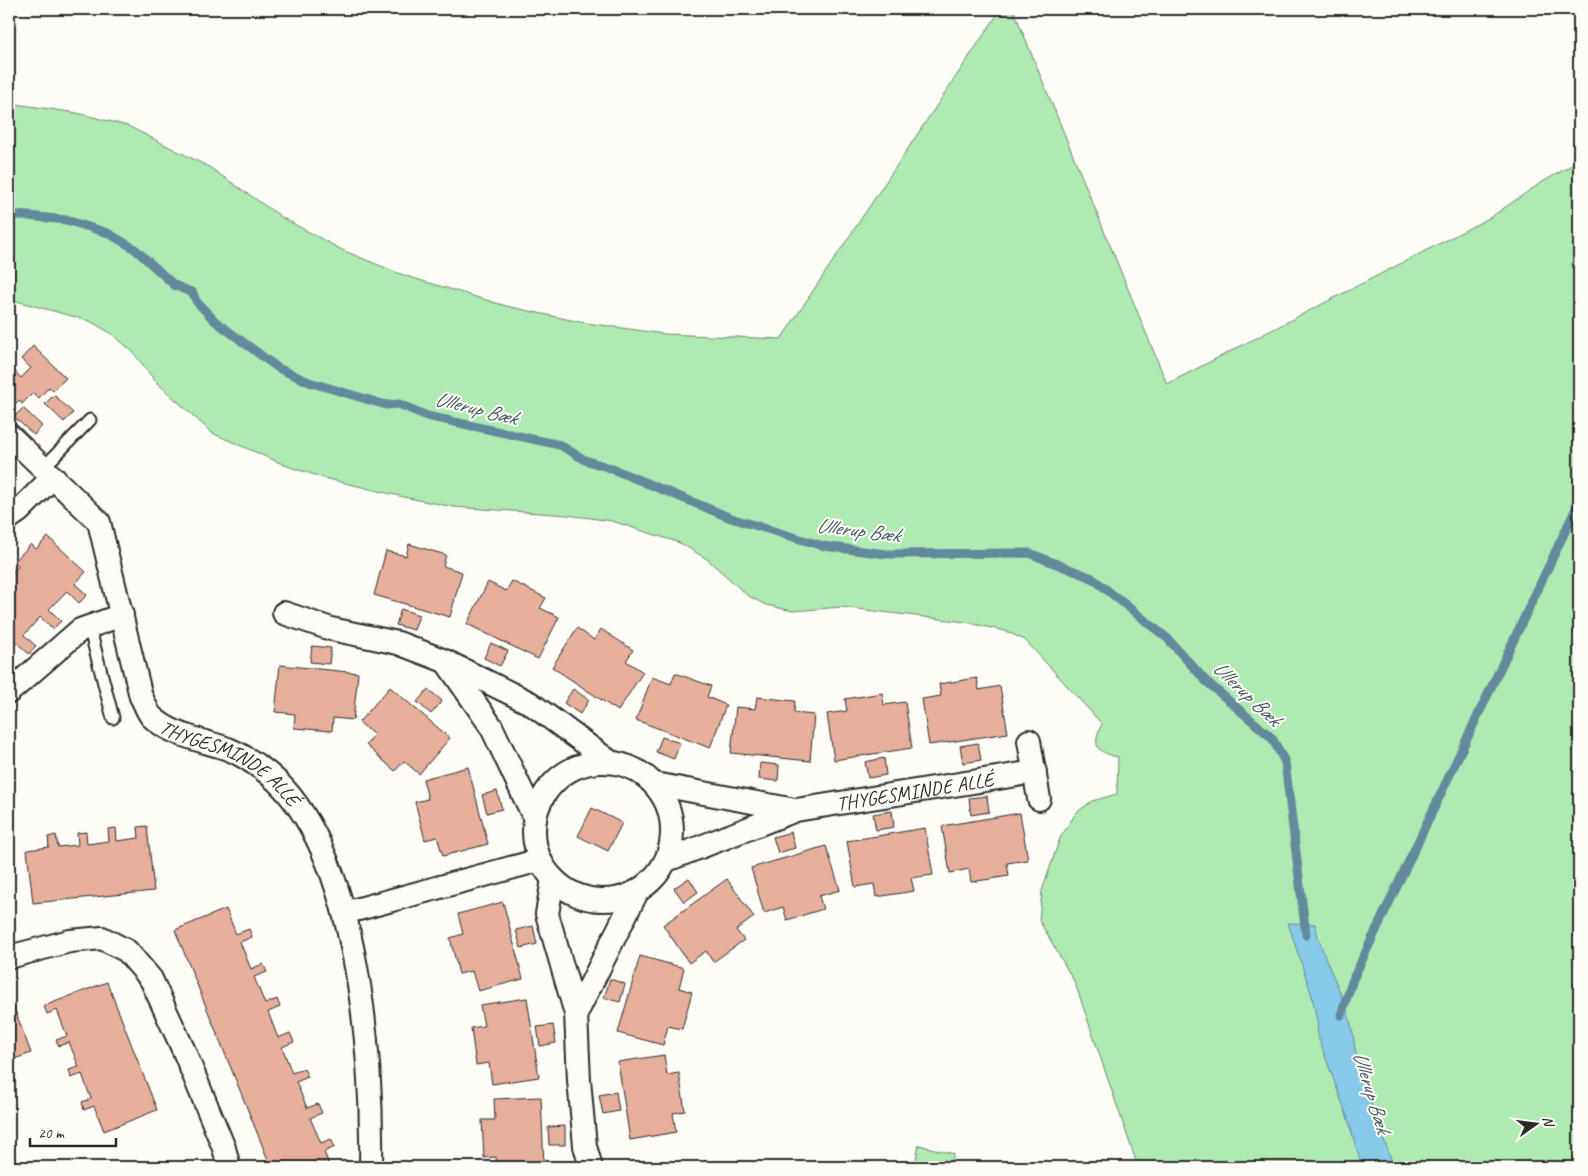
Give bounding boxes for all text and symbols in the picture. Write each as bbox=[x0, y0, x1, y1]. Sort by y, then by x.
water label: Ullerup Bæk bbox=[432, 385, 523, 432]
water label: Ullerup Bæk bbox=[815, 512, 904, 548]
water label: Ullerup Bæk bbox=[1208, 655, 1289, 733]
street label: THYGESMINDE ALLÉ bbox=[155, 714, 307, 813]
street label: THYGESMINDE ALLÉ bbox=[835, 766, 998, 816]
water label: Ullerup Bæk bbox=[1347, 1048, 1398, 1139]
north arrow bbox=[1510, 1098, 1560, 1148]
text: N bbox=[1539, 1115, 1558, 1129]
scale bar bbox=[30, 1116, 116, 1148]
text: 20 m bbox=[38, 1124, 65, 1143]

